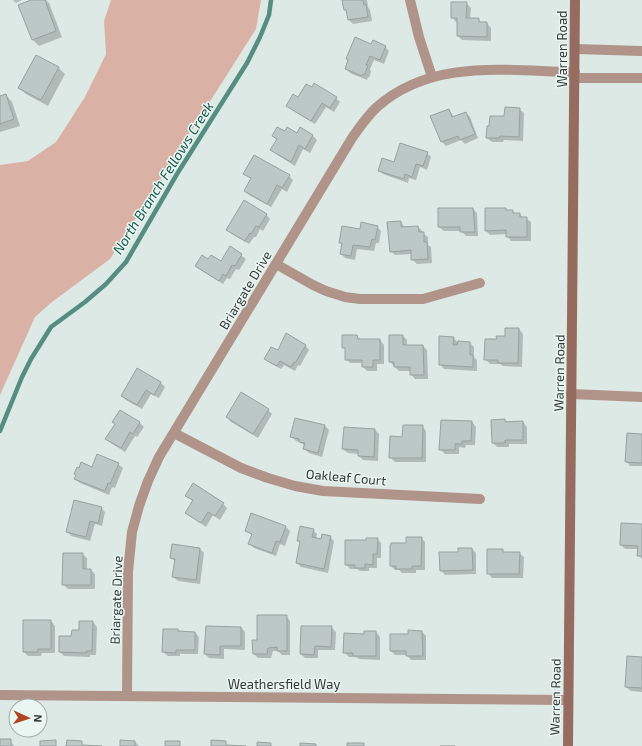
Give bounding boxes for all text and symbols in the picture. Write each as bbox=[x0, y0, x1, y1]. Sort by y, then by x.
street label: Warren Road bbox=[554, 11, 570, 87]
water label: North Branch Fellows Creek bbox=[109, 98, 217, 257]
street label: Briargate Drive bbox=[215, 248, 275, 332]
street label: Warren Road bbox=[550, 334, 568, 412]
street label: Oakleaf Court bbox=[305, 466, 387, 488]
street label: Briargate Drive bbox=[106, 555, 126, 645]
street label: Warren Road bbox=[546, 658, 564, 736]
street label: Weathersfield Way bbox=[228, 676, 340, 692]
north arrow bbox=[8, 698, 48, 738]
text: N bbox=[32, 714, 45, 723]

